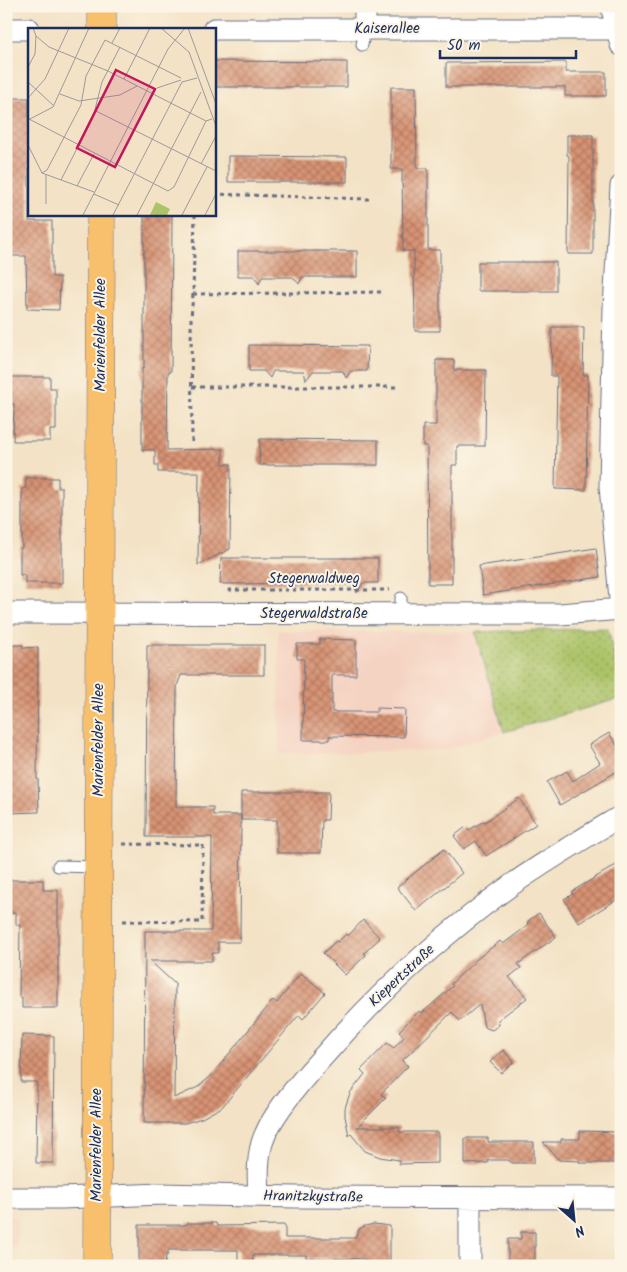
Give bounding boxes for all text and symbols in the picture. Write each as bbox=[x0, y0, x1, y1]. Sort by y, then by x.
street label: Kaiserallee bbox=[354, 17, 420, 41]
inset map bbox=[28, 28, 215, 215]
scale bar bbox=[440, 28, 576, 60]
text: 50 m bbox=[447, 34, 481, 58]
street label: Marienfelder Allee bbox=[89, 278, 113, 392]
street label: Stegerwaldweg bbox=[268, 567, 360, 591]
street label: Stegerwaldstraße bbox=[260, 602, 368, 626]
street label: Marienfelder Allee bbox=[87, 683, 111, 797]
street label: Kiepertstraße bbox=[363, 939, 441, 1013]
street label: Marienfelder Allee bbox=[85, 1088, 109, 1202]
street label: Hranitzkystraße bbox=[263, 1184, 363, 1210]
north arrow bbox=[550, 1194, 600, 1244]
text: N bbox=[570, 1219, 588, 1243]

